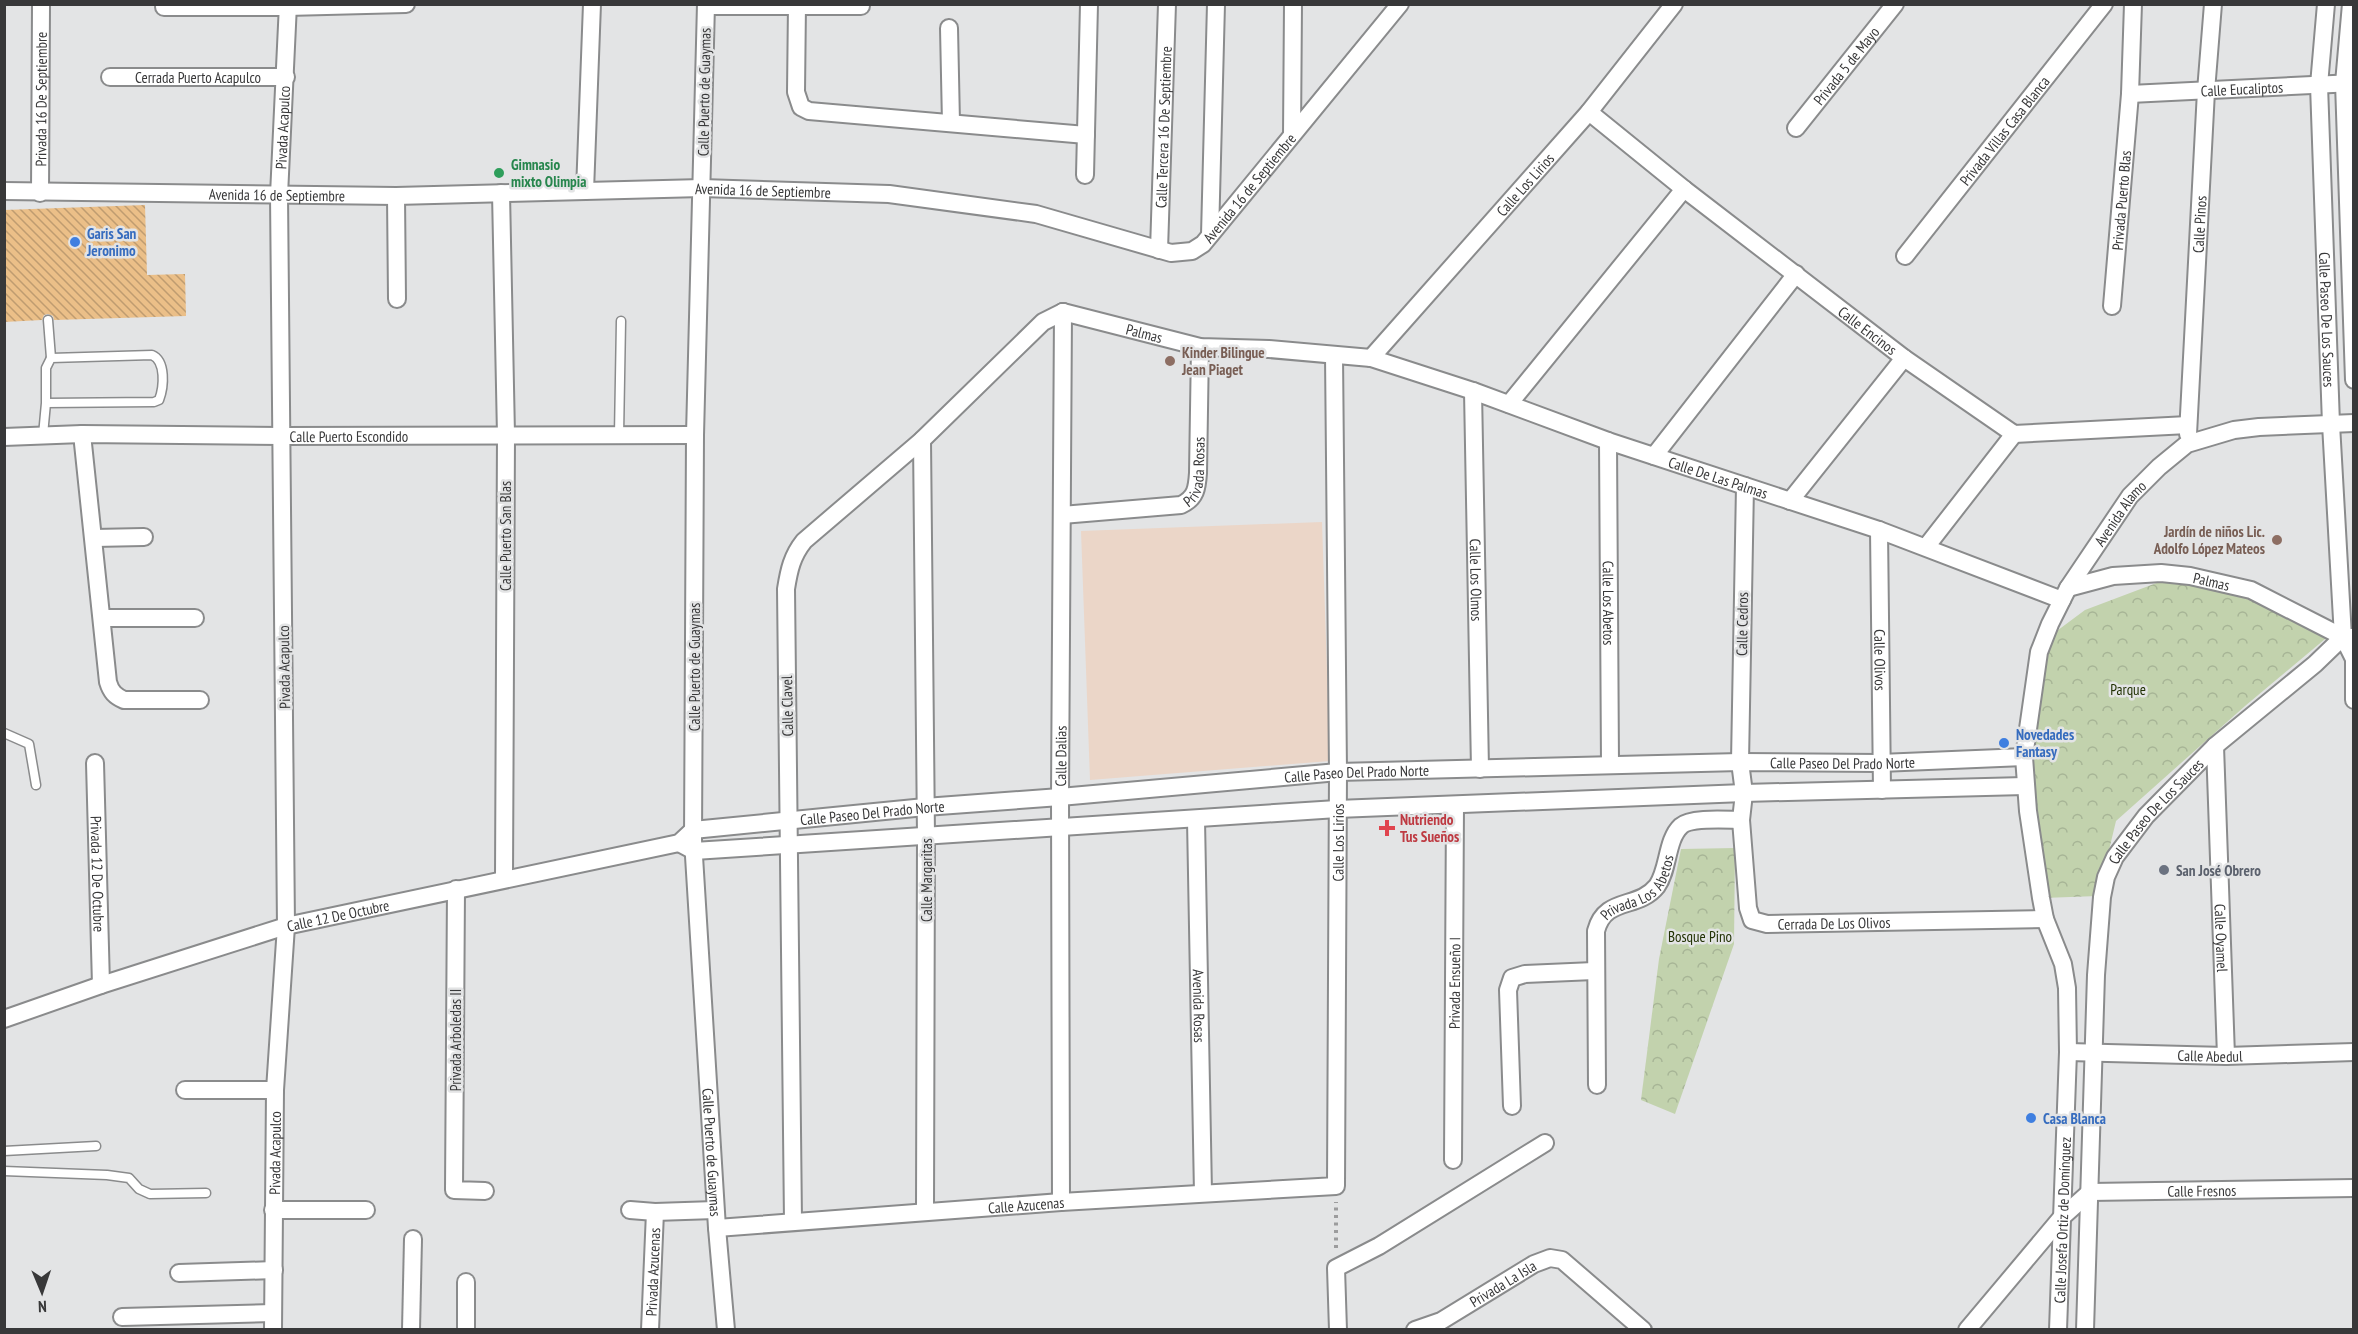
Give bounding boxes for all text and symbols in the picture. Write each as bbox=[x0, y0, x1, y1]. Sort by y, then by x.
street label: Privada 5 de Mayo bbox=[1809, 22, 1883, 108]
street label: Calle Puerto de Guaymas bbox=[693, 28, 715, 156]
street label: Privada 16 De Septiembre bbox=[31, 32, 50, 166]
street label: Calle Tercera 16 De Septiembre bbox=[1151, 46, 1175, 208]
street label: Cerrada Puerto Acapulco bbox=[135, 68, 261, 87]
street label: Privada Villas Casa Blanca bbox=[1955, 72, 2053, 189]
street label: Calle Eucaliptos bbox=[2200, 77, 2283, 100]
street label: Pivada Acapulco bbox=[271, 85, 294, 170]
street label: Avenida 16 de Septiembre bbox=[1199, 129, 1300, 246]
street label: Calle Los Lirios bbox=[1492, 149, 1558, 220]
street label: Privada Puerto Blas bbox=[2107, 150, 2135, 251]
place label: Gimnasio mixto Olimpia bbox=[511, 155, 586, 191]
marker: Gimnasio mixto Olimpia bbox=[492, 166, 506, 180]
street label: Avenida 16 de Septiembre bbox=[695, 178, 831, 202]
street label: Avenida 16 de Septiembre bbox=[209, 184, 345, 205]
street label: Calle Pinos bbox=[2188, 195, 2210, 253]
place label: Garis San Jeronimo bbox=[86, 224, 137, 260]
marker: Garis San Jeronimo bbox=[68, 235, 82, 249]
street label: Calle Paseo De Los Sauces bbox=[2315, 252, 2339, 387]
street label: Calle Encinos bbox=[1835, 302, 1901, 359]
street label: Palmas bbox=[1124, 319, 1165, 347]
place label: Kinder Bilingue Jean Piaget bbox=[1181, 343, 1265, 379]
marker: Kinder Bilingue Jean Piaget bbox=[1163, 354, 1177, 368]
street label: Calle Puerto Escondido bbox=[290, 426, 408, 445]
street label: Privada Rosas bbox=[1179, 437, 1208, 511]
street label: Calle De Las Palmas bbox=[1666, 452, 1770, 502]
street label: Avenida Alamo bbox=[2090, 476, 2150, 550]
street label: Calle Puerto San Blas bbox=[496, 481, 515, 591]
place label: Jardín de niños Lic. Adolfo López Mateos bbox=[2153, 522, 2265, 558]
marker: Jardín de niños Lic. Adolfo López Mateos bbox=[2270, 533, 2284, 547]
street label: Calle Los Olmos bbox=[1466, 539, 1487, 621]
street label: Calle Los Abetos bbox=[1599, 561, 1619, 645]
street label: Palmas bbox=[2192, 568, 2232, 594]
street label: Calle Cedros bbox=[1732, 592, 1752, 656]
street label: Calle Puerto de Guaymas bbox=[685, 603, 704, 731]
street label: Pivada Acapulco bbox=[274, 625, 294, 709]
street label: Calle Olivos bbox=[1871, 629, 1890, 691]
street label: Calle Clavel bbox=[777, 675, 797, 737]
park label: Parque bbox=[2110, 680, 2146, 699]
place label: Novedades Fantasy bbox=[2016, 725, 2074, 761]
street label: Calle Dalias bbox=[1051, 726, 1070, 786]
marker: Novedades Fantasy bbox=[1997, 736, 2011, 750]
street label: Calle Paseo Del Prado Norte bbox=[1770, 752, 1915, 773]
street label: Calle Paseo De Los Sauces bbox=[2104, 754, 2207, 867]
street label: Calle Paseo Del Prado Norte bbox=[1283, 760, 1429, 786]
street label: Calle Paseo Del Prado Norte bbox=[799, 796, 945, 829]
street label: Calle Los Lirios bbox=[1328, 803, 1347, 881]
place label: Nutriendo Tus Sueños bbox=[1400, 810, 1459, 846]
street label: Privada 12 De Octubre bbox=[87, 816, 109, 932]
marker: Nutriendo Tus Sueños bbox=[1378, 819, 1396, 837]
street label: Calle Margaritas bbox=[917, 838, 936, 922]
street label: Privada Los Abetos bbox=[1596, 853, 1677, 923]
place label: San José Obrero bbox=[2176, 861, 2261, 880]
marker: San José Obrero bbox=[2157, 863, 2171, 877]
street label: Calle 12 De Octubre bbox=[285, 895, 391, 935]
street label: Calle Oyamel bbox=[2211, 903, 2233, 973]
street label: Cerrada De Los Olivos bbox=[1778, 912, 1891, 933]
park label: Bosque Pino bbox=[1668, 927, 1732, 946]
street label: Privada Ensueño I bbox=[1444, 937, 1464, 1029]
street label: Avenida Rosas bbox=[1189, 969, 1210, 1043]
street label: Privada Arboledas II bbox=[446, 989, 465, 1091]
street label: Calle Abedul bbox=[2177, 1045, 2243, 1065]
street label: Calle Puerto de Guaymas bbox=[699, 1087, 726, 1217]
place label: Casa Blanca bbox=[2043, 1109, 2106, 1128]
street label: Pivada Acapulco bbox=[265, 1111, 284, 1195]
marker: Casa Blanca bbox=[2024, 1111, 2038, 1125]
street label: Calle Josefa Ortiz de Domínguez bbox=[2049, 1137, 2074, 1304]
street label: Calle Fresnos bbox=[2167, 1180, 2236, 1200]
street label: Calle Azucenas bbox=[987, 1192, 1065, 1217]
street label: Privada Azucenas bbox=[641, 1227, 664, 1317]
street label: Privada La Isla bbox=[1466, 1256, 1540, 1311]
north arrow bbox=[12, 1262, 72, 1322]
text: N bbox=[38, 1297, 47, 1317]

